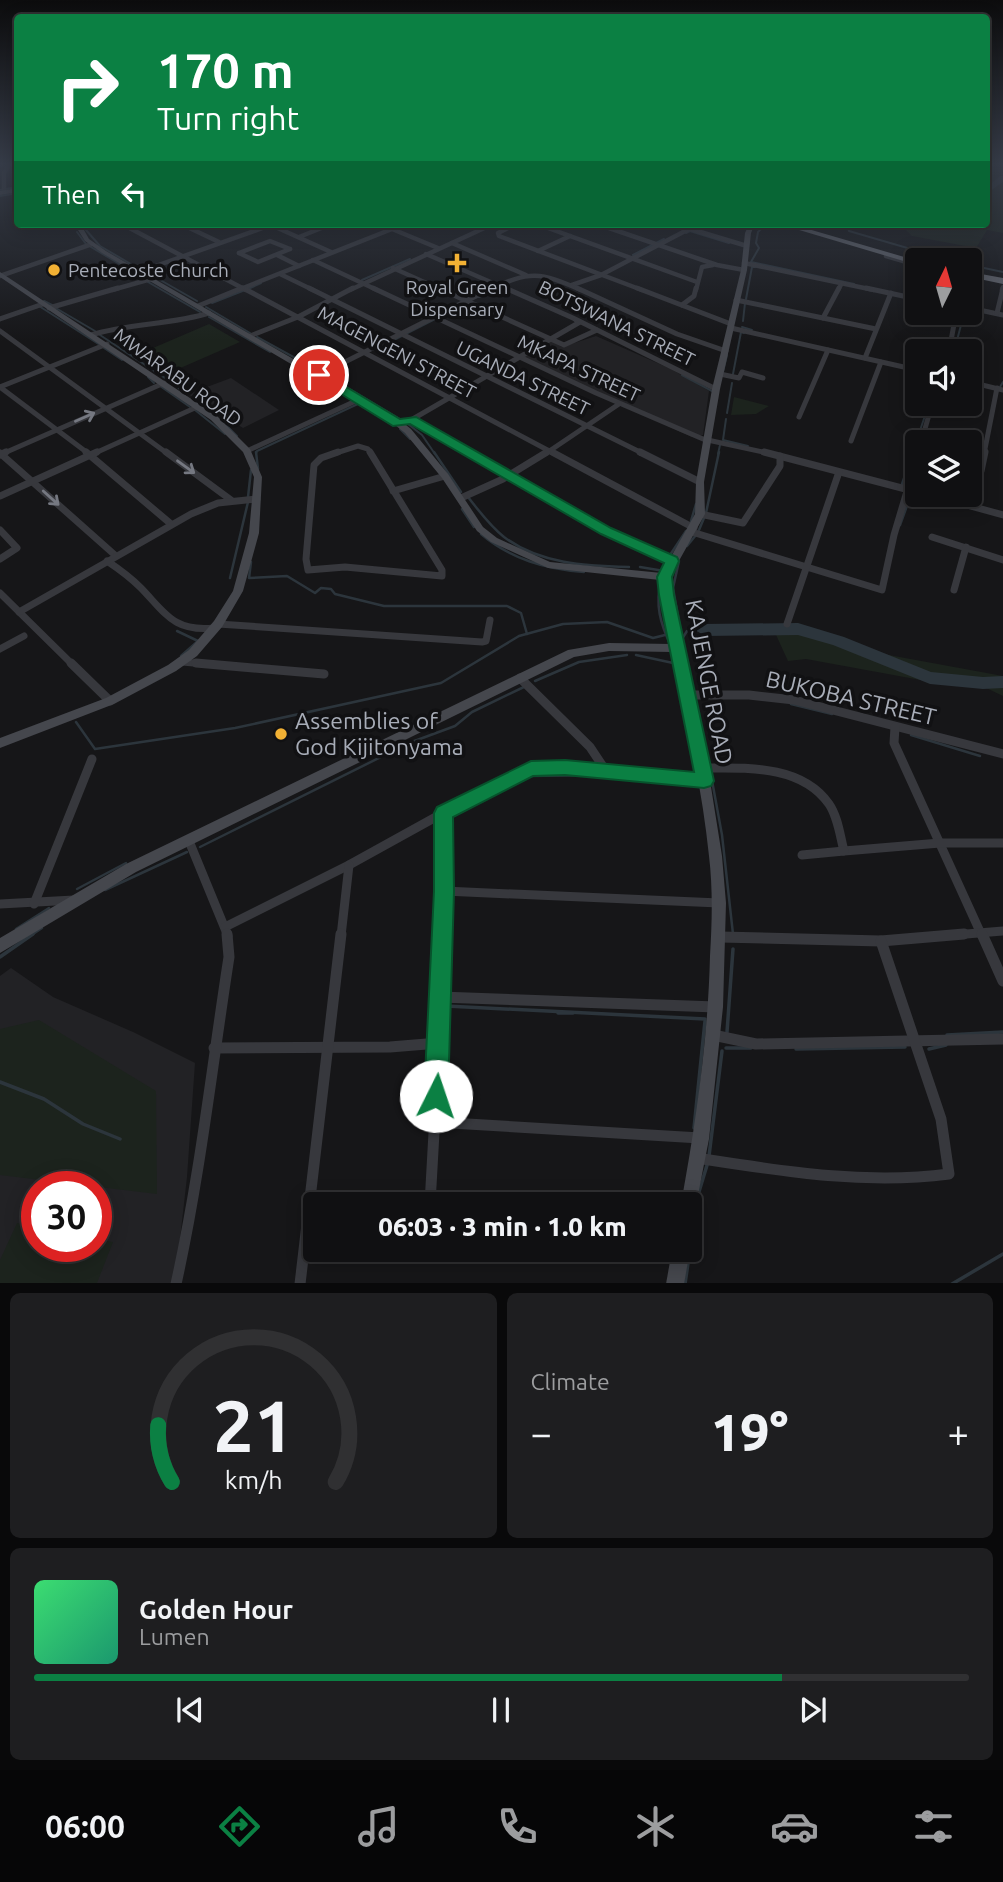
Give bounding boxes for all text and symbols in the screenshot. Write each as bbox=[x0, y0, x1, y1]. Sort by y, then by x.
icon: right bbox=[42, 42, 133, 133]
text: 170 m bbox=[157, 42, 294, 97]
text: Turn right bbox=[157, 100, 299, 136]
icon: left bbox=[115, 175, 153, 213]
text: Then bbox=[42, 180, 101, 209]
north arrow bbox=[905, 248, 982, 326]
map controls bbox=[905, 248, 982, 507]
marker: Royal Green Dispensary bbox=[447, 253, 467, 273]
place label: Pentecoste Church bbox=[68, 259, 229, 281]
marker: Pentecoste Church bbox=[46, 262, 62, 278]
place label: Royal Green Dispensary bbox=[406, 276, 508, 320]
street label: BOTSWANA STREET bbox=[535, 276, 699, 371]
street label: MAGENGENI STREET bbox=[314, 301, 480, 403]
street label: MWARABU ROAD bbox=[110, 323, 246, 431]
street label: MKAPA STREET bbox=[514, 330, 644, 406]
street label: UGANDA STREET bbox=[453, 336, 594, 420]
button: sound bbox=[905, 339, 982, 416]
pin bbox=[289, 345, 349, 405]
icon: arrive bbox=[300, 356, 338, 394]
one-way arrow bbox=[74, 410, 95, 423]
button: layers bbox=[905, 430, 982, 507]
one-way arrow bbox=[176, 459, 195, 474]
one-way arrow bbox=[42, 490, 60, 506]
street label: KAJENGE ROAD bbox=[681, 597, 738, 767]
street label: BUKOBA STREET bbox=[763, 666, 939, 729]
place label: Assemblies of God Kijitonyama bbox=[295, 708, 464, 759]
marker: Assemblies of God Kijitonyama bbox=[273, 726, 289, 742]
position arrow bbox=[399, 1059, 473, 1133]
speed limit sign: 30 bbox=[21, 1171, 112, 1262]
text: 06:03 · 3 min · 1.0 km bbox=[378, 1212, 627, 1241]
text: Climate bbox=[531, 1369, 610, 1394]
text: 21 bbox=[212, 1384, 294, 1466]
text: 19° bbox=[711, 1403, 789, 1461]
text: − bbox=[531, 1412, 552, 1454]
text: + bbox=[948, 1412, 969, 1454]
text: km/h bbox=[224, 1465, 282, 1493]
text: Golden Hour bbox=[139, 1595, 293, 1624]
text: Lumen bbox=[139, 1624, 210, 1649]
icon: previous bbox=[171, 1691, 209, 1729]
icon: pause bbox=[482, 1691, 520, 1729]
icon: next bbox=[794, 1691, 832, 1729]
icon: directions bbox=[215, 1802, 264, 1851]
icon: music bbox=[354, 1802, 403, 1851]
icon: phone bbox=[493, 1802, 542, 1851]
icon: climate bbox=[631, 1802, 680, 1851]
icon: car bbox=[770, 1802, 819, 1851]
icon: filters bbox=[909, 1802, 958, 1851]
text: 06:00 bbox=[45, 1808, 125, 1844]

